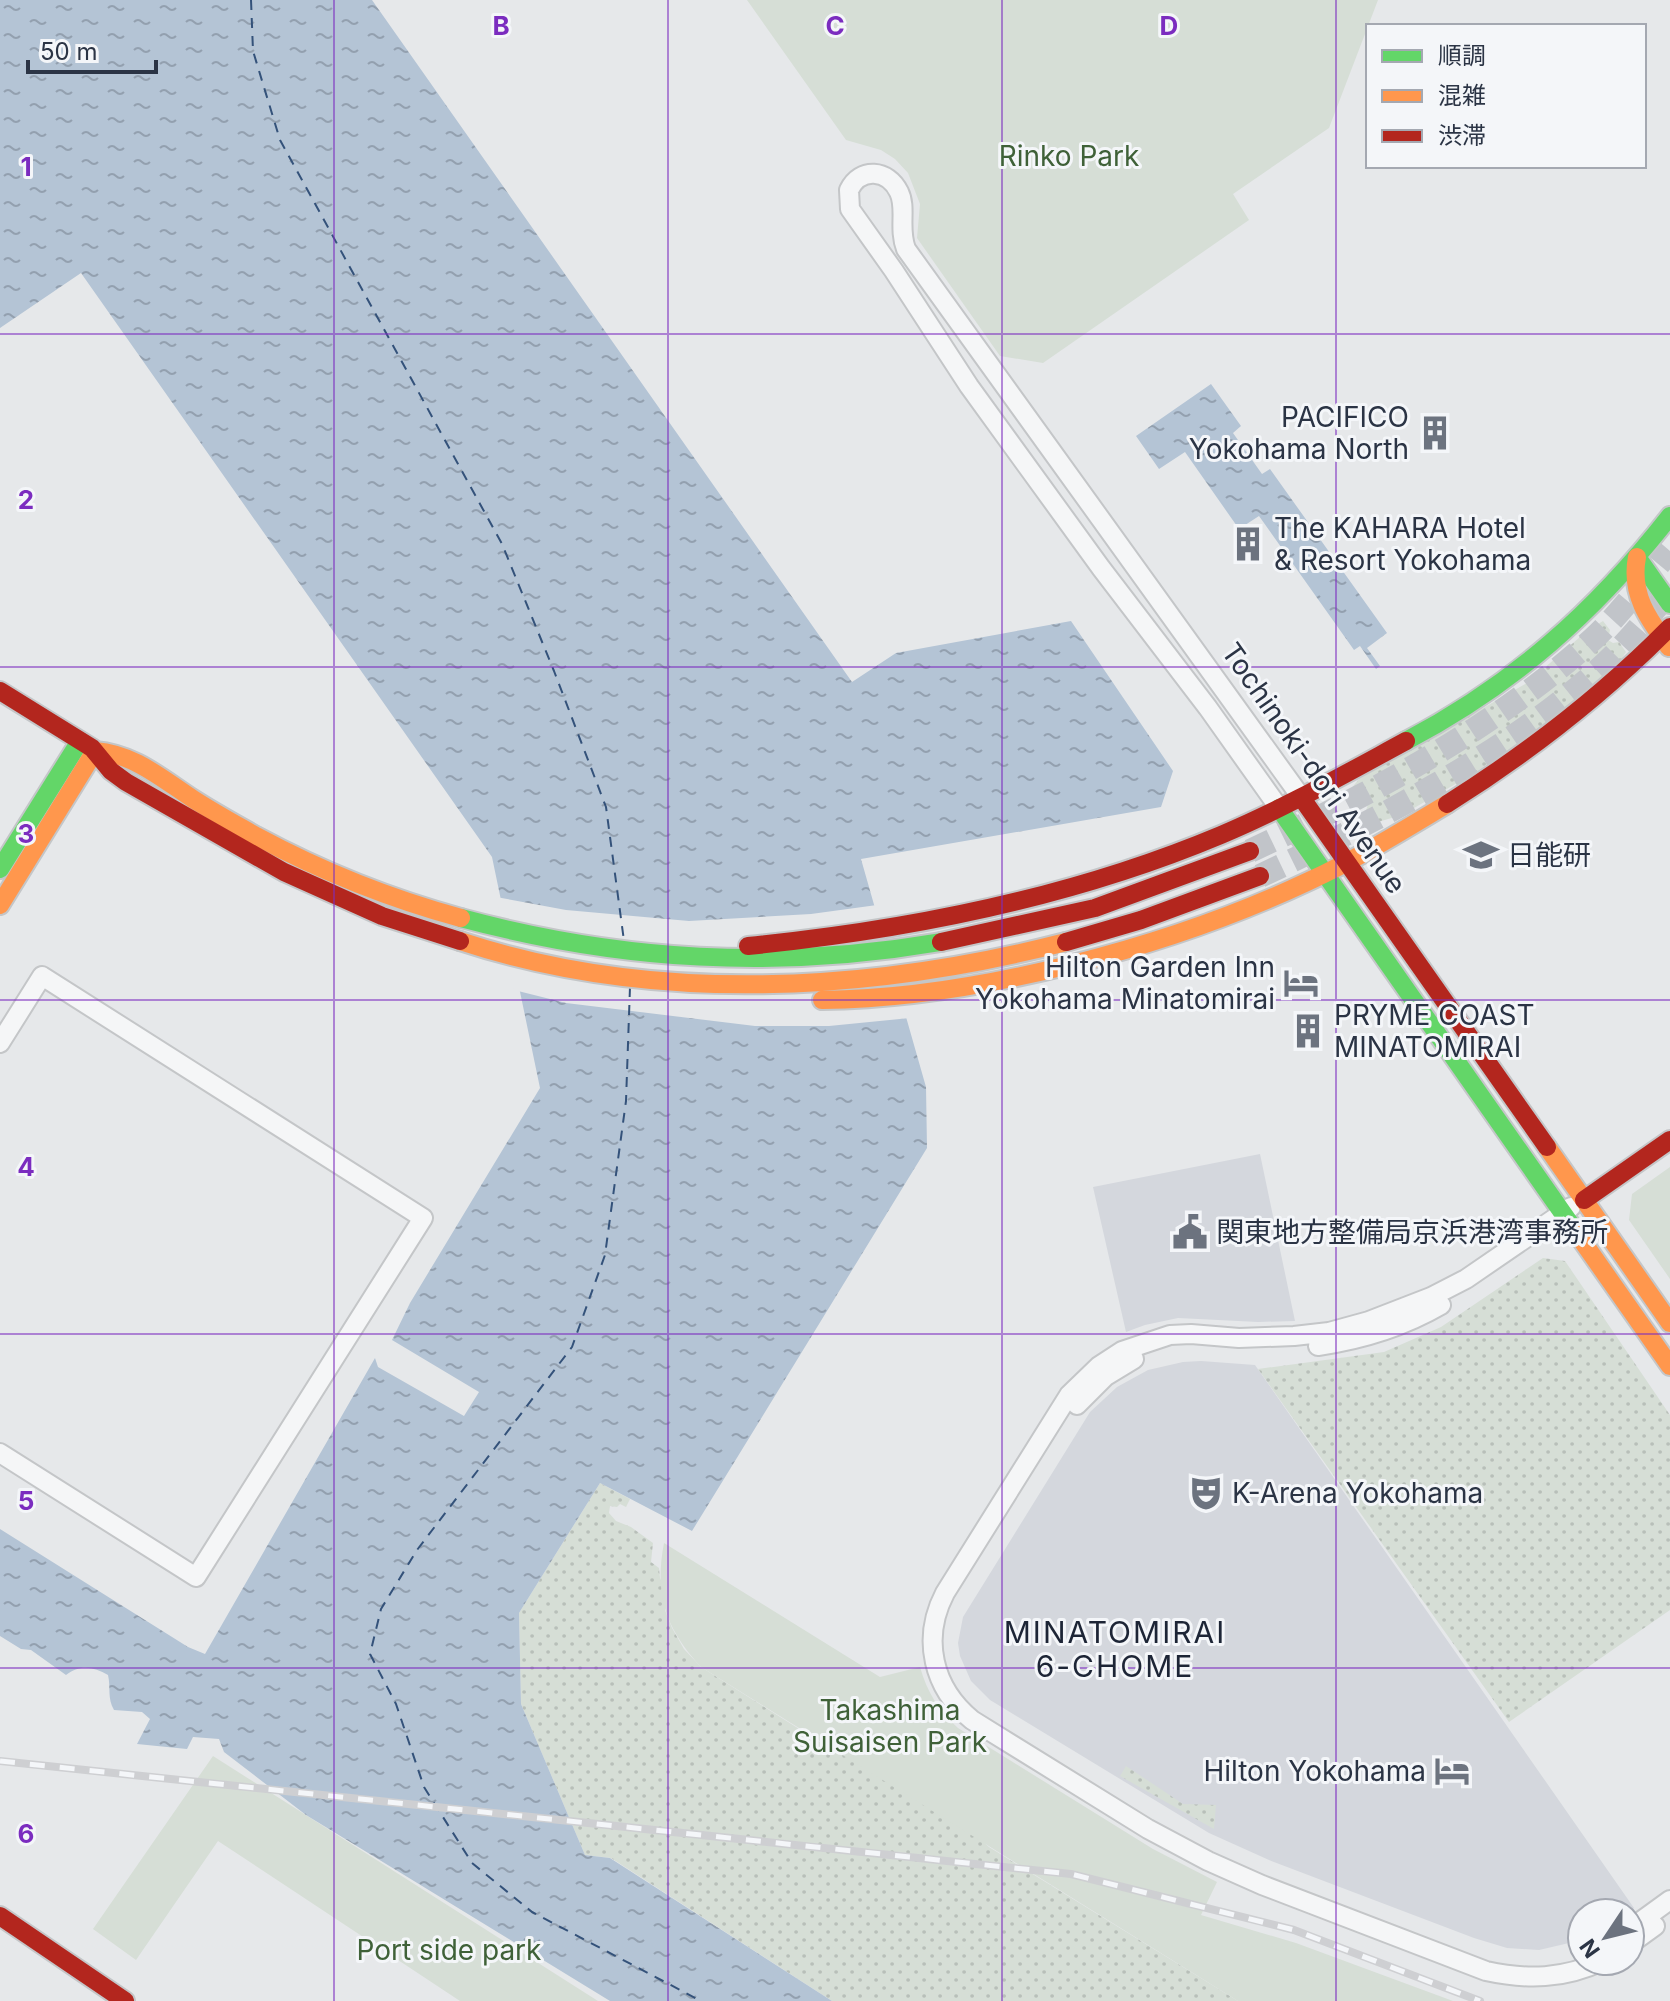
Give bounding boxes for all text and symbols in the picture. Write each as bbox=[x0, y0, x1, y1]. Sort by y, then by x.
text: B bbox=[492, 10, 510, 41]
text: C bbox=[825, 10, 845, 41]
text: D bbox=[1160, 10, 1178, 41]
scale bar bbox=[28, 24, 156, 74]
legend bbox=[1366, 24, 1646, 168]
text: 50 m bbox=[40, 37, 98, 66]
text: 順調 bbox=[1438, 41, 1486, 70]
text: 混雑 bbox=[1438, 81, 1486, 110]
text: 渋滞 bbox=[1438, 121, 1486, 150]
park label: Rinko Park bbox=[999, 139, 1139, 173]
text: 1 bbox=[20, 151, 32, 182]
place label: PACIFICO Yokohama North bbox=[1189, 400, 1409, 466]
building icon: PACIFICO Yokohama North bbox=[1416, 414, 1454, 452]
text: 2 bbox=[18, 484, 34, 515]
place label: The KAHARA Hotel & Resort Yokohama bbox=[1274, 511, 1531, 577]
building icon: The KAHARA Hotel & Resort Yokohama bbox=[1229, 525, 1267, 563]
street label: Tochinoki-dori Avenue bbox=[1215, 636, 1413, 900]
text: 3 bbox=[18, 818, 34, 849]
school or university icon: 日能研 bbox=[1462, 836, 1500, 874]
place label: 日能研 bbox=[1507, 838, 1591, 872]
place label: Hilton Garden Inn Yokohama Minatomirai bbox=[975, 950, 1275, 1016]
hotel icon: Hilton Garden Inn Yokohama Minatomirai bbox=[1282, 964, 1320, 1002]
place label: PRYME COAST MINATOMIRAI bbox=[1334, 998, 1535, 1064]
building icon: PRYME COAST MINATOMIRAI bbox=[1289, 1012, 1327, 1050]
text: 4 bbox=[17, 1151, 35, 1182]
public building icon: 関東地方整備局京浜港湾事務所 bbox=[1171, 1213, 1209, 1251]
place label: 関東地方整備局京浜港湾事務所 bbox=[1216, 1215, 1608, 1249]
theatre icon: K-Arena Yokohama bbox=[1187, 1474, 1225, 1512]
place label: K-Arena Yokohama bbox=[1232, 1476, 1483, 1510]
text: 5 bbox=[18, 1485, 34, 1516]
district label: MINATOMIRAI 6-CHOME bbox=[1004, 1614, 1226, 1684]
park label: Takashima Suisaisen Park bbox=[793, 1693, 987, 1759]
hotel icon: Hilton Yokohama bbox=[1433, 1752, 1471, 1790]
place label: Hilton Yokohama bbox=[1203, 1754, 1426, 1788]
text: 6 bbox=[18, 1818, 34, 1849]
north arrow bbox=[1566, 1897, 1646, 1977]
park label: Port side park bbox=[357, 1933, 541, 1967]
text: N bbox=[1574, 1934, 1605, 1963]

